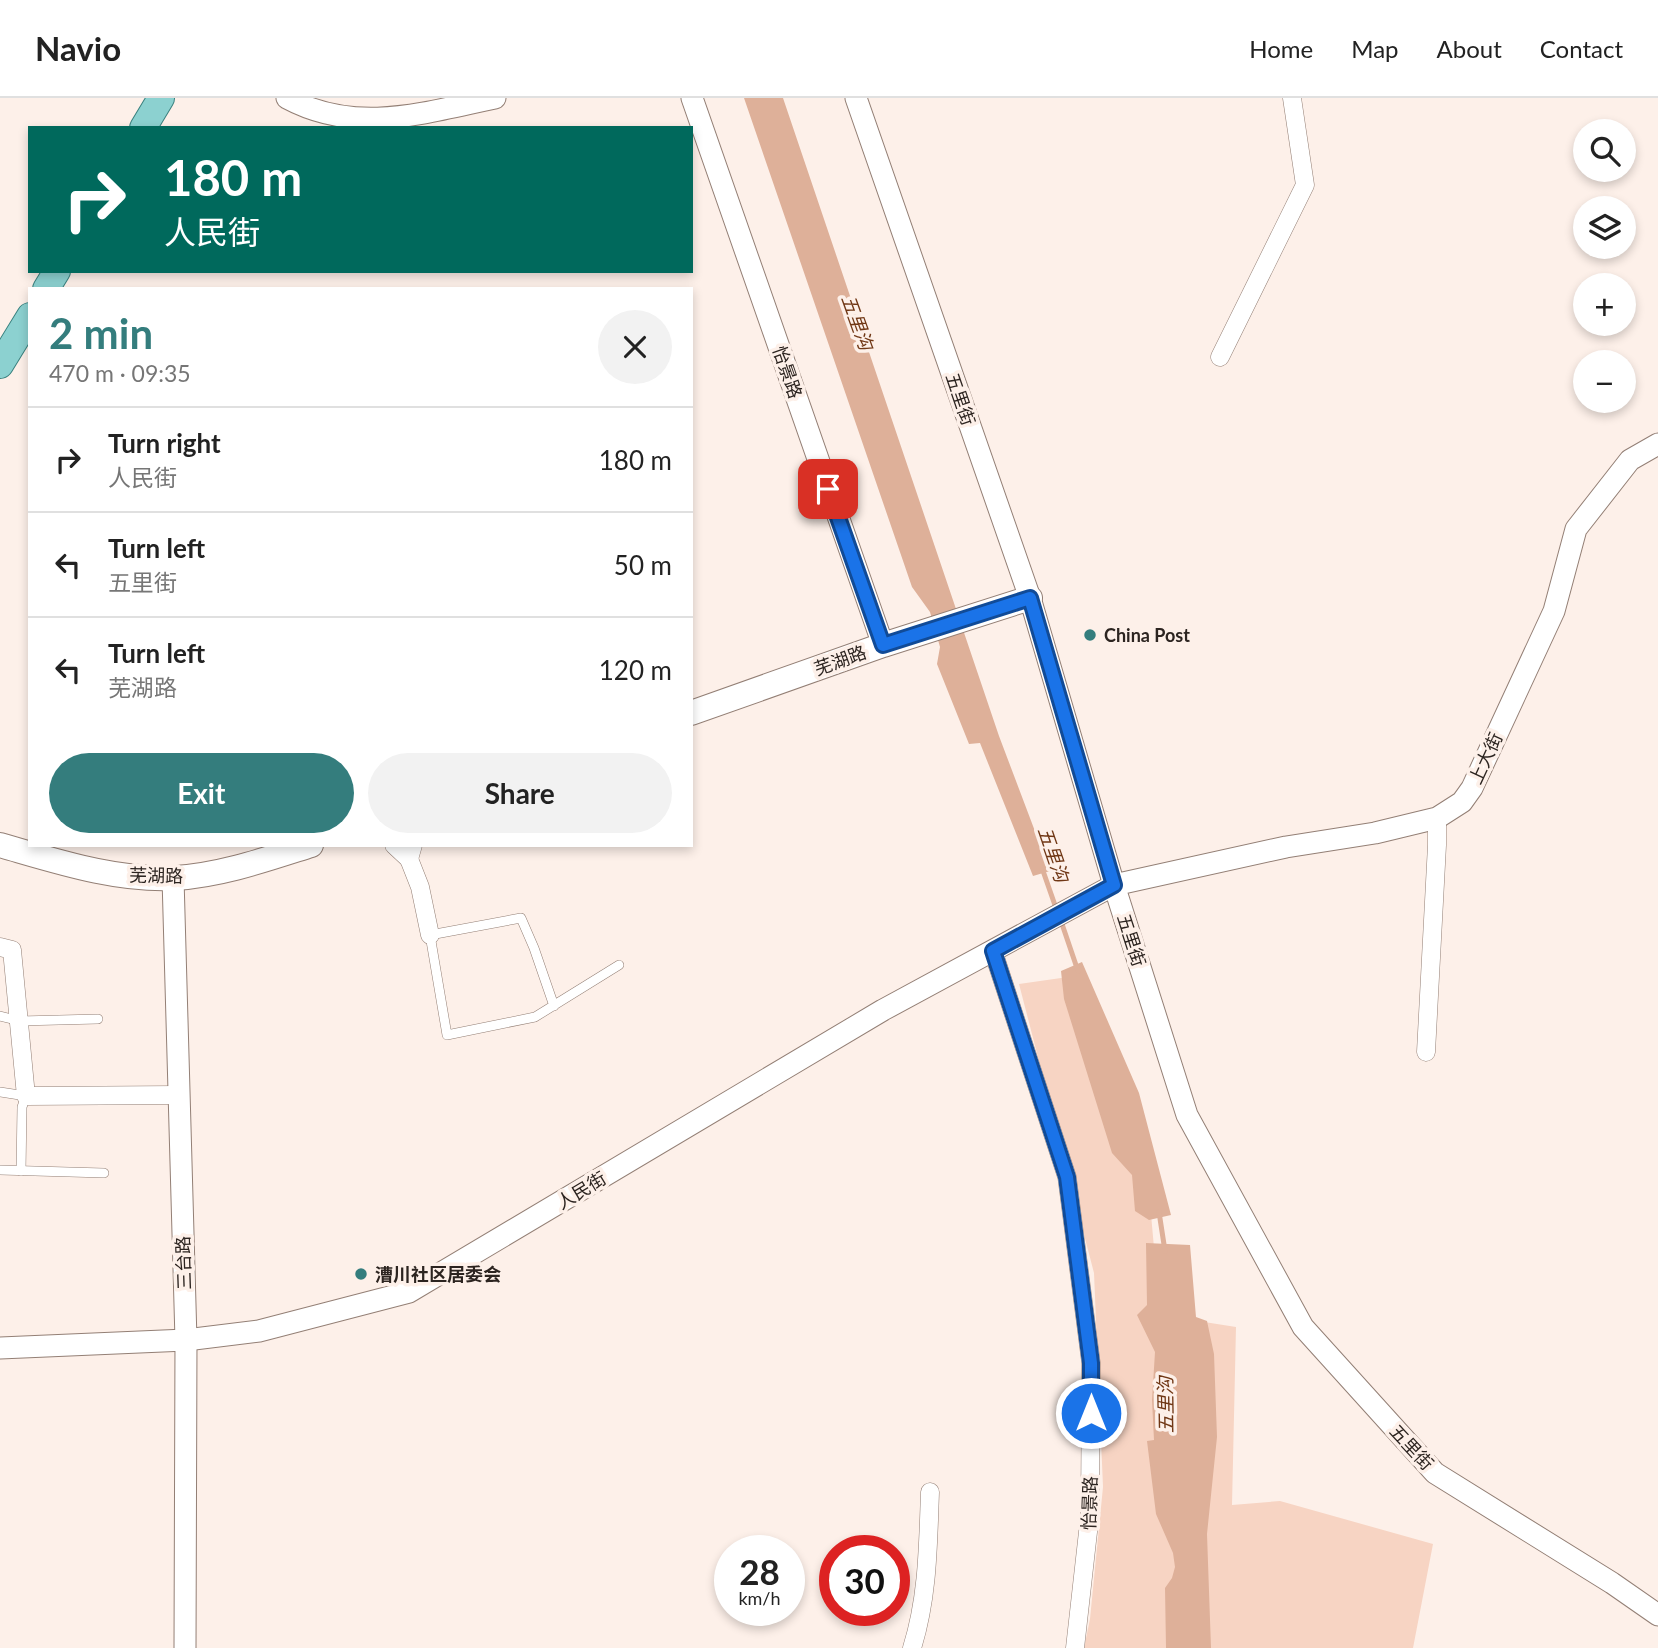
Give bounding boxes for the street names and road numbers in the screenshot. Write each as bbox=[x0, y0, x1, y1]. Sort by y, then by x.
street label: 怡景路 bbox=[769, 343, 807, 401]
street label: 五里街 bbox=[942, 370, 980, 428]
street label: 芜湖路 bbox=[811, 640, 869, 680]
street label: 上大街 bbox=[1464, 729, 1506, 787]
street label: 芜湖路 bbox=[129, 864, 183, 886]
street label: 五里街 bbox=[1113, 911, 1151, 969]
street label: 人民街 bbox=[552, 1167, 610, 1213]
street label: 三台路 bbox=[171, 1236, 195, 1290]
street label: 五里街 bbox=[1386, 1420, 1438, 1474]
street label: 怡景路 bbox=[1077, 1476, 1101, 1530]

